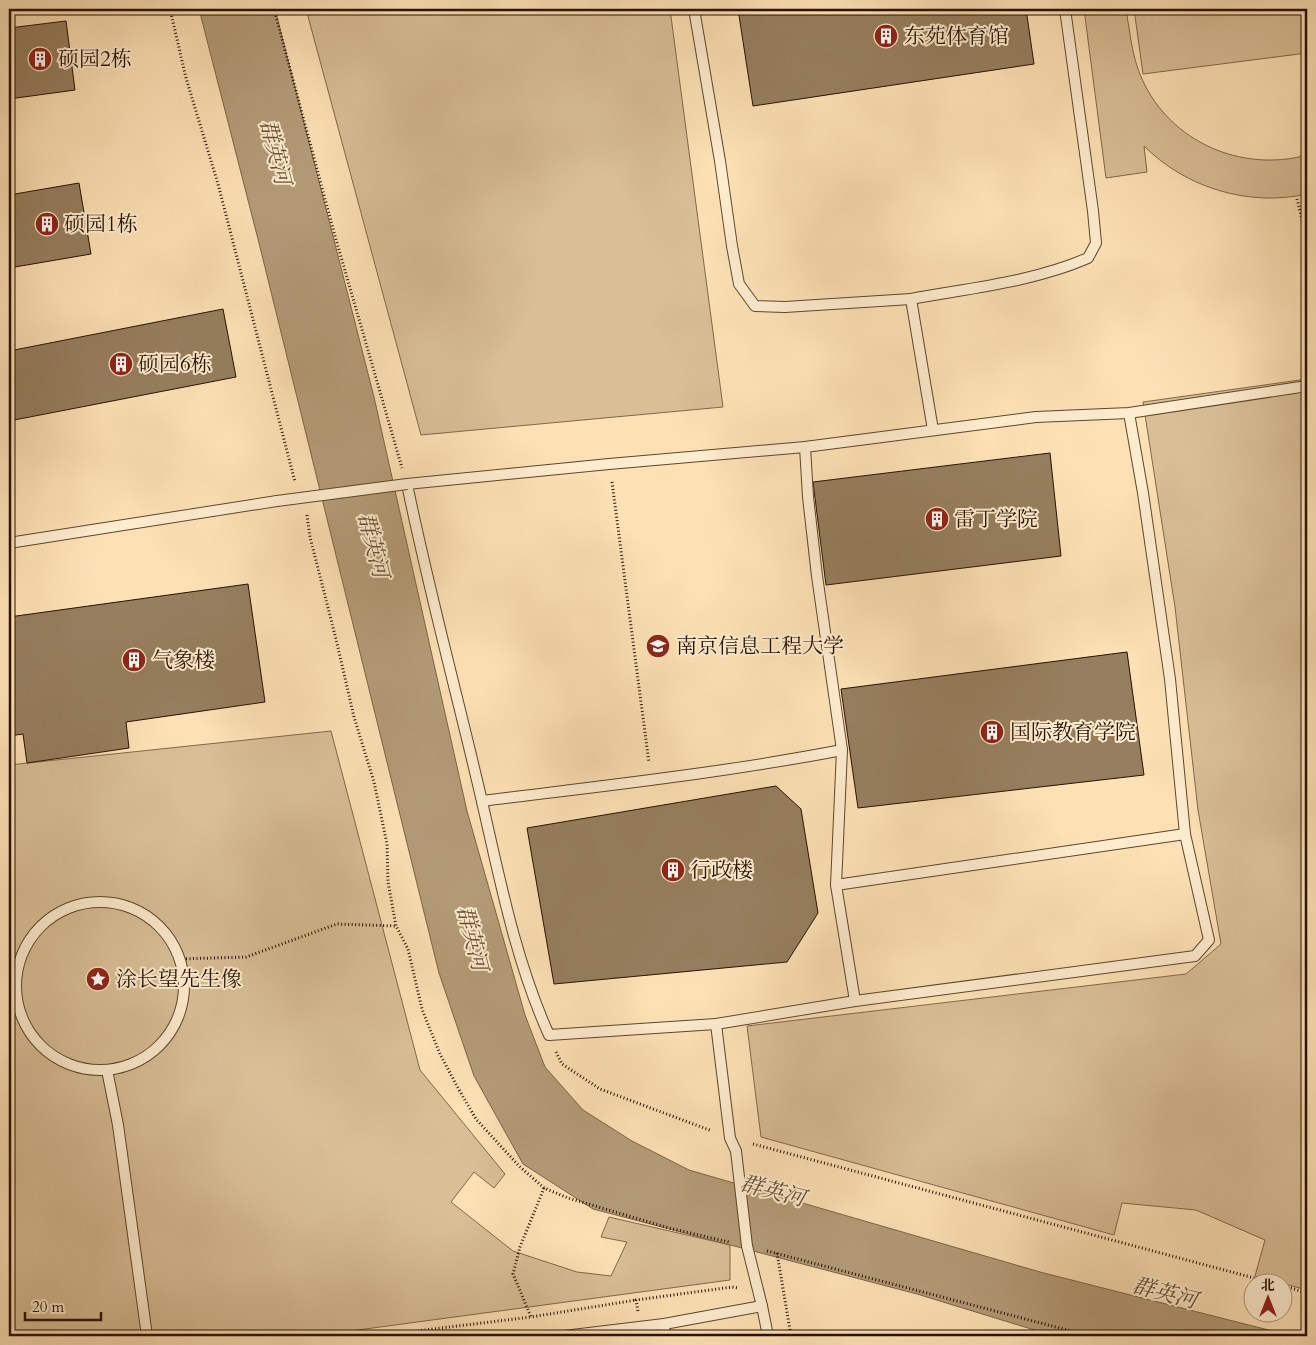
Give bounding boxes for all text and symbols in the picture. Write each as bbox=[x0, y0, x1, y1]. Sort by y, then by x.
place label: 东苑体育馆 bbox=[904, 22, 1009, 51]
building icon: 东苑体育馆 bbox=[873, 23, 899, 49]
place label: 硕园2栋 bbox=[58, 45, 132, 74]
building icon: 硕园2栋 bbox=[27, 46, 53, 72]
water label: 群英河 bbox=[252, 117, 299, 192]
place label: 硕园1栋 bbox=[64, 210, 138, 239]
building icon: 硕园1栋 bbox=[34, 211, 60, 237]
place label: 硕园6栋 bbox=[138, 350, 212, 379]
building icon: 硕园6栋 bbox=[108, 351, 134, 377]
place label: 雷丁学院 bbox=[954, 505, 1038, 534]
building icon: 雷丁学院 bbox=[924, 506, 950, 532]
water label: 群英河 bbox=[350, 510, 397, 585]
place label: 南京信息工程大学 bbox=[676, 632, 844, 661]
school or university icon: 南京信息工程大学 bbox=[645, 633, 671, 659]
place label: 气象楼 bbox=[152, 646, 215, 675]
building icon: 气象楼 bbox=[121, 647, 147, 673]
place label: 国际教育学院 bbox=[1010, 718, 1136, 747]
building icon: 国际教育学院 bbox=[979, 719, 1005, 745]
place label: 行政楼 bbox=[690, 856, 753, 885]
building icon: 行政楼 bbox=[660, 857, 686, 883]
water label: 群英河 bbox=[449, 903, 496, 978]
place label: 涂长望先生像 bbox=[116, 965, 242, 994]
place icon: 涂长望先生像 bbox=[85, 966, 111, 992]
water label: 群英河 bbox=[737, 1168, 812, 1215]
water label: 群英河 bbox=[1129, 1270, 1204, 1317]
north arrow bbox=[1244, 1272, 1294, 1322]
text: 北 bbox=[1261, 1276, 1275, 1295]
scale bar bbox=[25, 1290, 101, 1322]
text: 20 m bbox=[32, 1297, 64, 1317]

